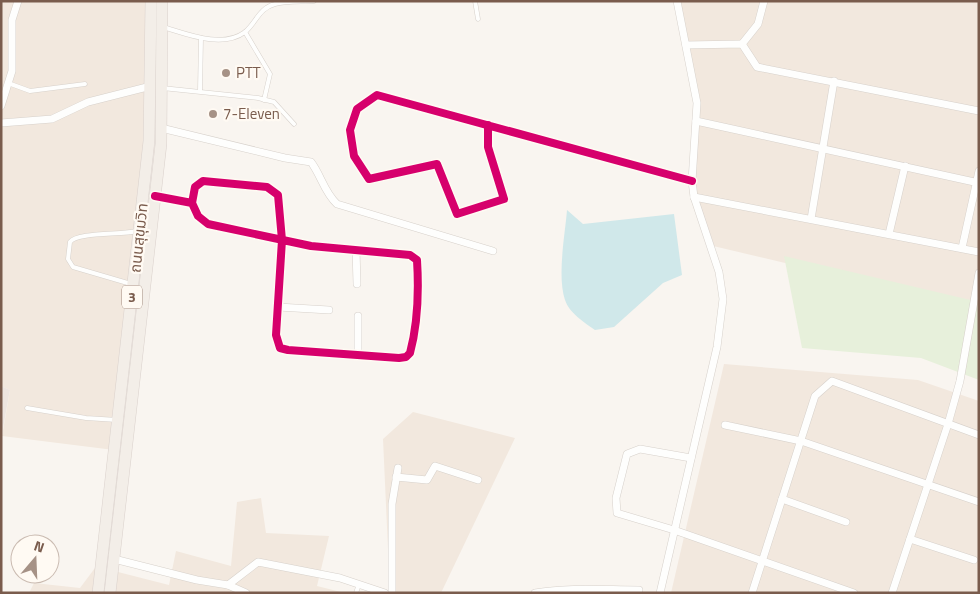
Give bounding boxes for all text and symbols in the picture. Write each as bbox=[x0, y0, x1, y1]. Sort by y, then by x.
place label: PTT bbox=[236, 61, 261, 84]
marker: PTT bbox=[220, 67, 232, 79]
place label: 7-Eleven bbox=[223, 102, 280, 125]
marker: 7-Eleven bbox=[207, 108, 219, 120]
street label: ถนนสุขุมวิท bbox=[123, 202, 154, 274]
road number: 3 bbox=[122, 286, 142, 308]
north arrow bbox=[10, 534, 60, 584]
text: N bbox=[31, 535, 47, 558]

